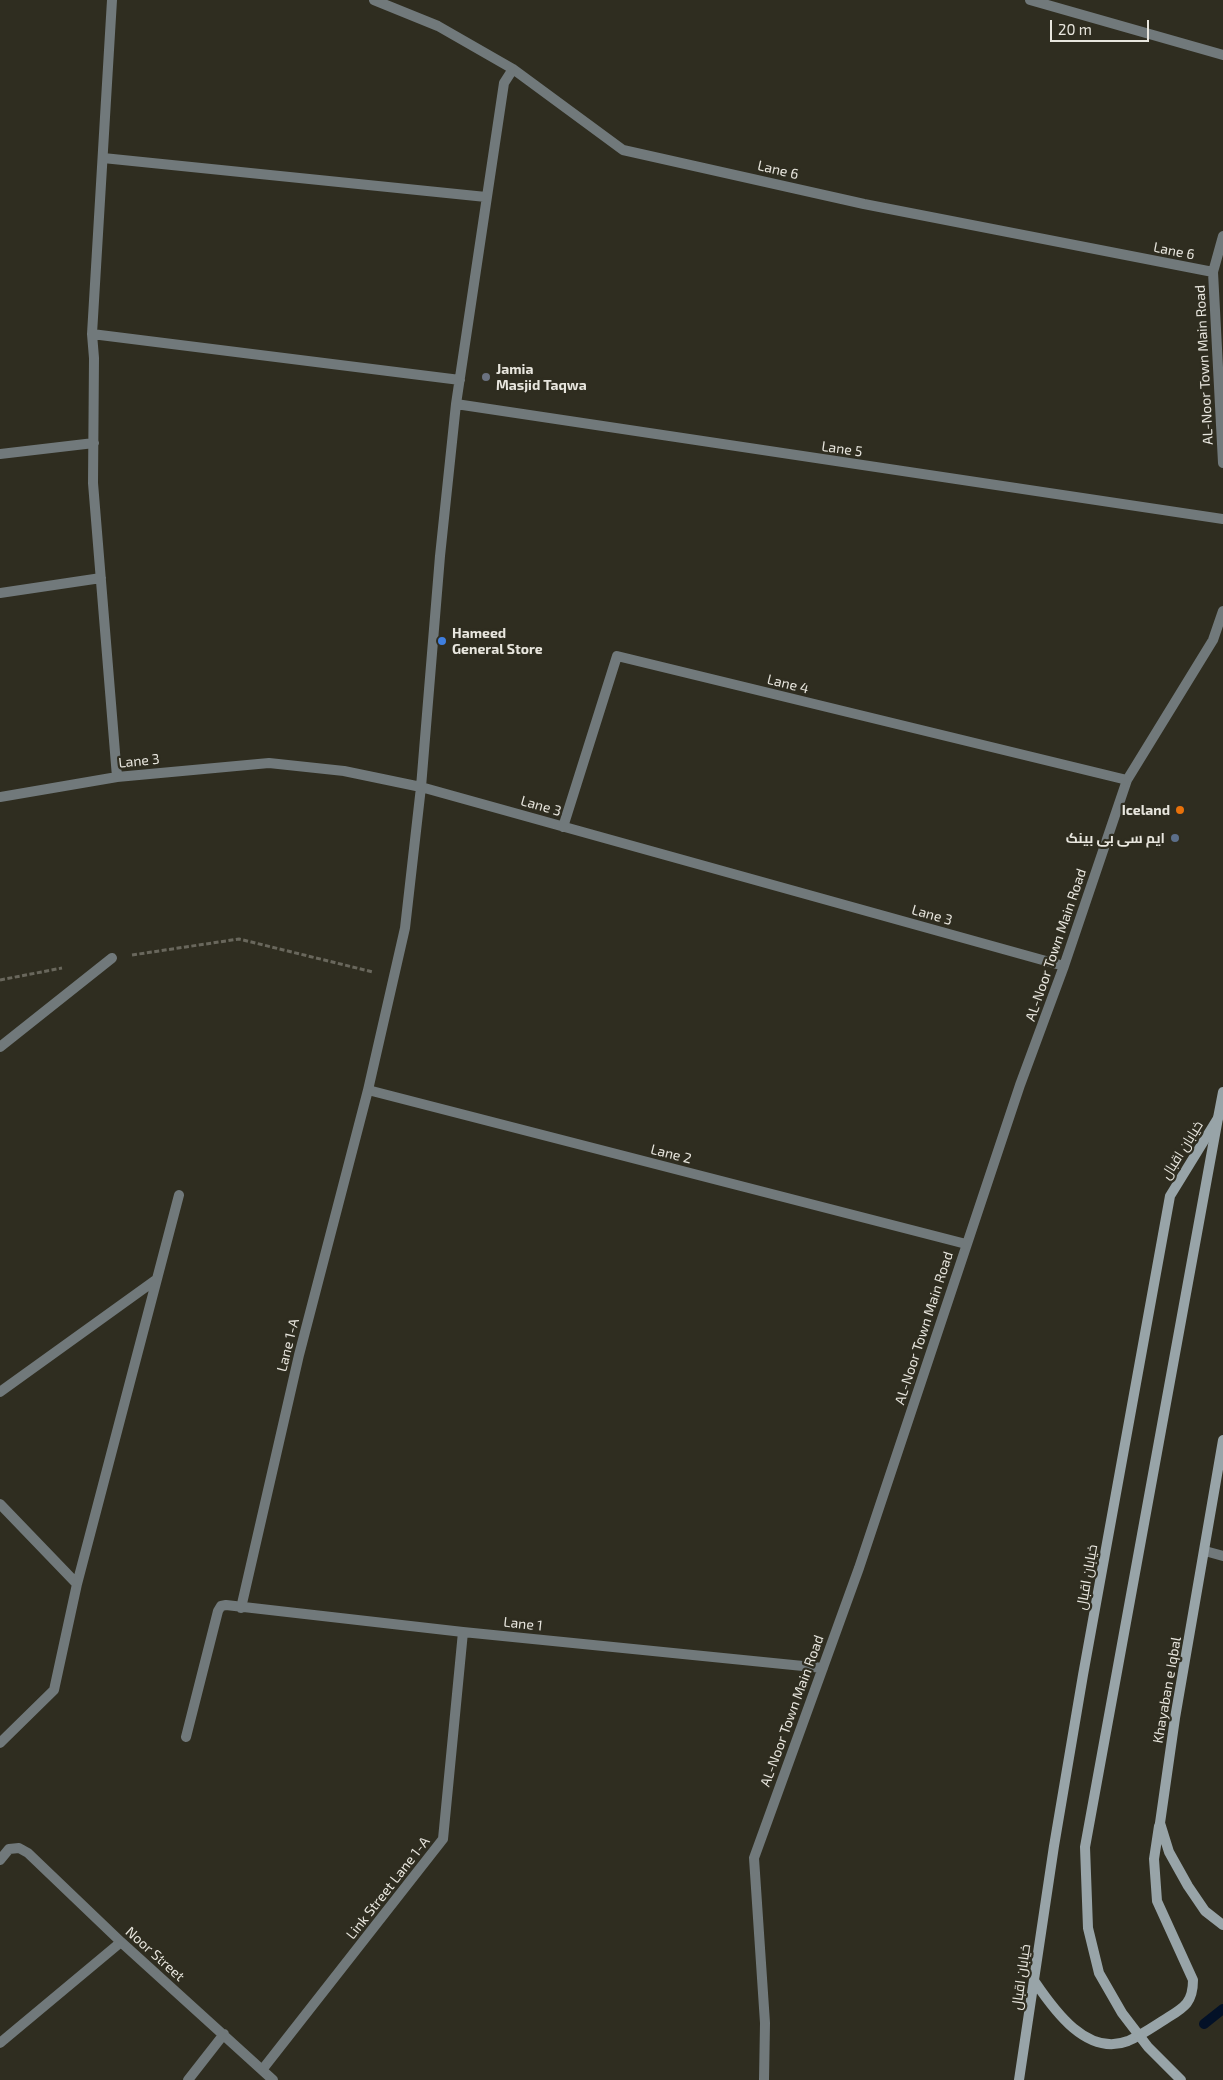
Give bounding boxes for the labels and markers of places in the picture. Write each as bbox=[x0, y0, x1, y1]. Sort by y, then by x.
place label: Jamia Masjid Taqwa bbox=[496, 361, 587, 394]
marker: Jamia Masjid Taqwa bbox=[480, 371, 492, 383]
place label: Hameed General Store bbox=[452, 625, 543, 658]
marker: Hameed General Store bbox=[436, 635, 448, 647]
place label: Iceland bbox=[1122, 802, 1170, 818]
marker: Iceland bbox=[1174, 804, 1186, 816]
place label: ایم سی بی بینک bbox=[1066, 830, 1165, 846]
marker: ایم سی بی بینک bbox=[1169, 832, 1181, 844]

